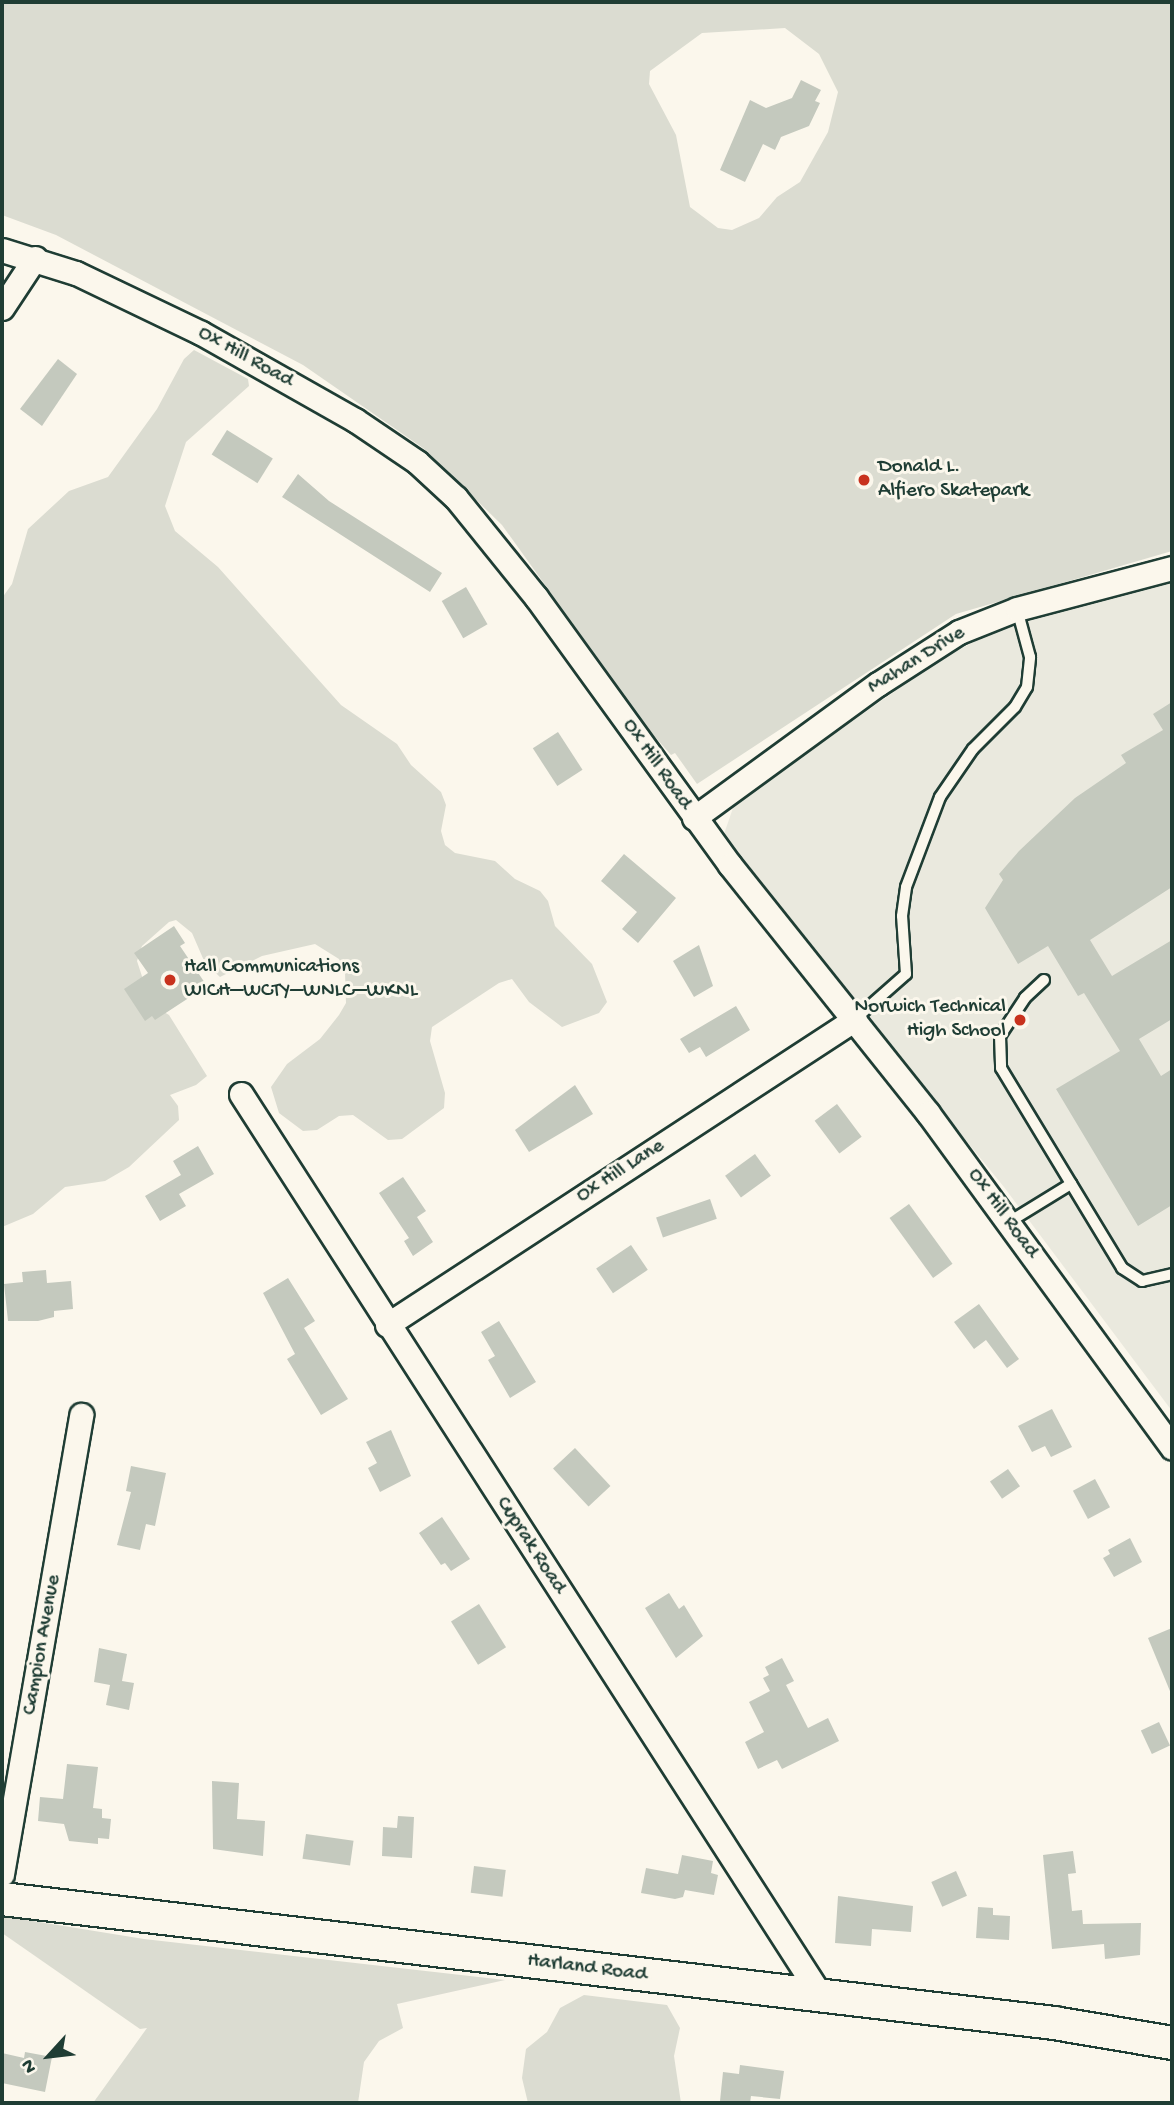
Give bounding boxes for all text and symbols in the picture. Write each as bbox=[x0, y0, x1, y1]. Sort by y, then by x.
street label: Ox Hill Road bbox=[193, 321, 297, 395]
place label: Donald L. Alfiero Skatepark bbox=[878, 455, 1029, 505]
marker: Donald L. Alfiero Skatepark bbox=[856, 472, 872, 488]
street label: Mahan Drive bbox=[864, 621, 970, 701]
street label: Ox Hill Road bbox=[615, 715, 697, 815]
place label: Hall Communications WICH–WCTY–WNLC–WKNL bbox=[184, 955, 417, 1005]
marker: Hall Communications WICH–WCTY–WNLC–WKNL bbox=[162, 972, 178, 988]
place label: Norwich Technical High School bbox=[854, 995, 1006, 1045]
marker: Norwich Technical High School bbox=[1012, 1012, 1028, 1028]
street label: Ox Hill Lane bbox=[572, 1134, 670, 1210]
street label: Ox Hill Road bbox=[961, 1164, 1043, 1264]
street label: Cuprak Road bbox=[489, 1493, 571, 1599]
street label: Campion Avenue bbox=[18, 1573, 68, 1717]
street label: Harland Road bbox=[526, 1949, 648, 1989]
north arrow bbox=[14, 2021, 84, 2091]
text: N bbox=[17, 2055, 43, 2077]

